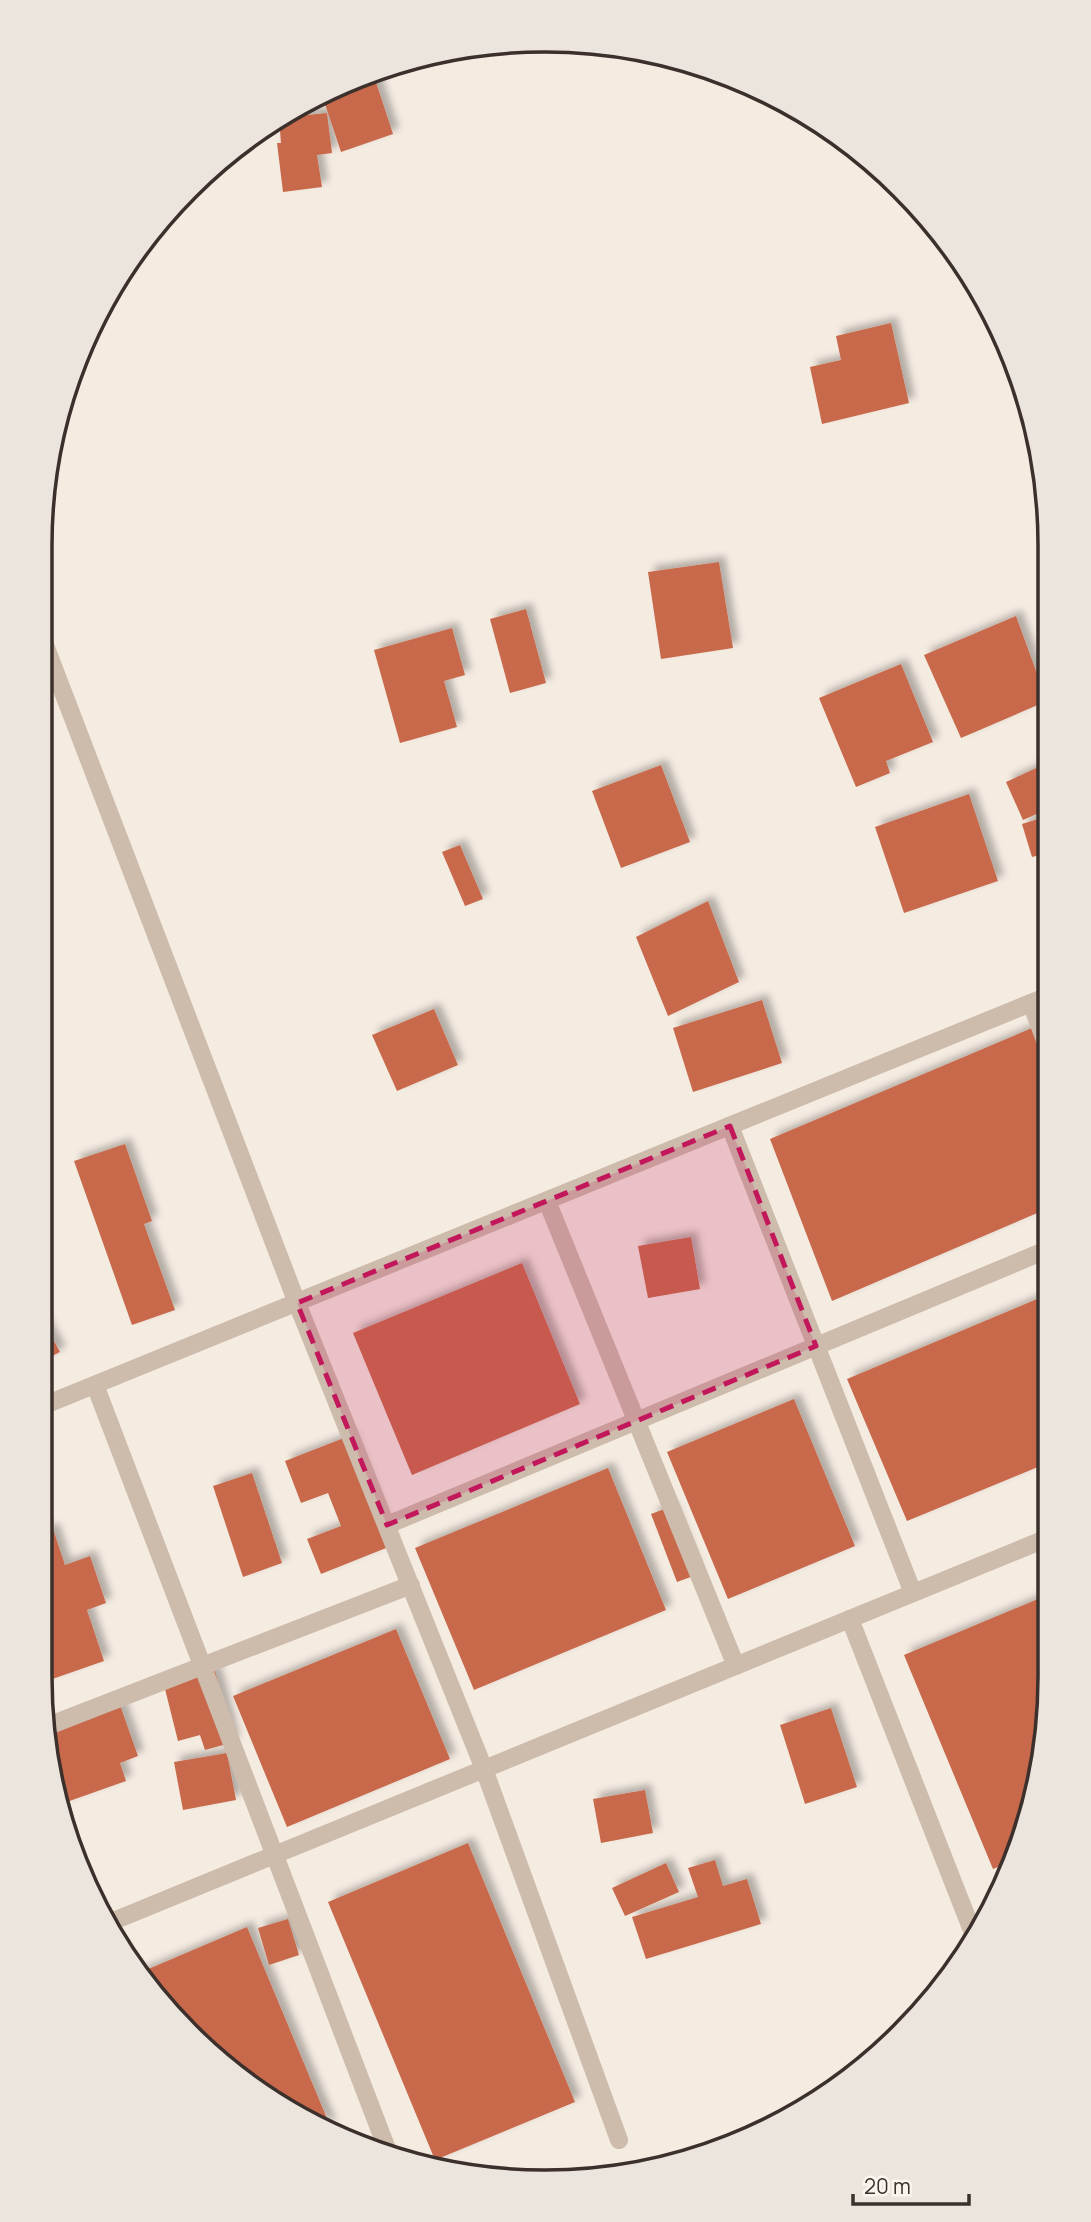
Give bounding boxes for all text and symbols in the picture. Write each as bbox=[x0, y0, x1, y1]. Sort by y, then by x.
scale bar bbox=[853, 2162, 968, 2206]
text: 20 m bbox=[864, 2172, 911, 2200]

